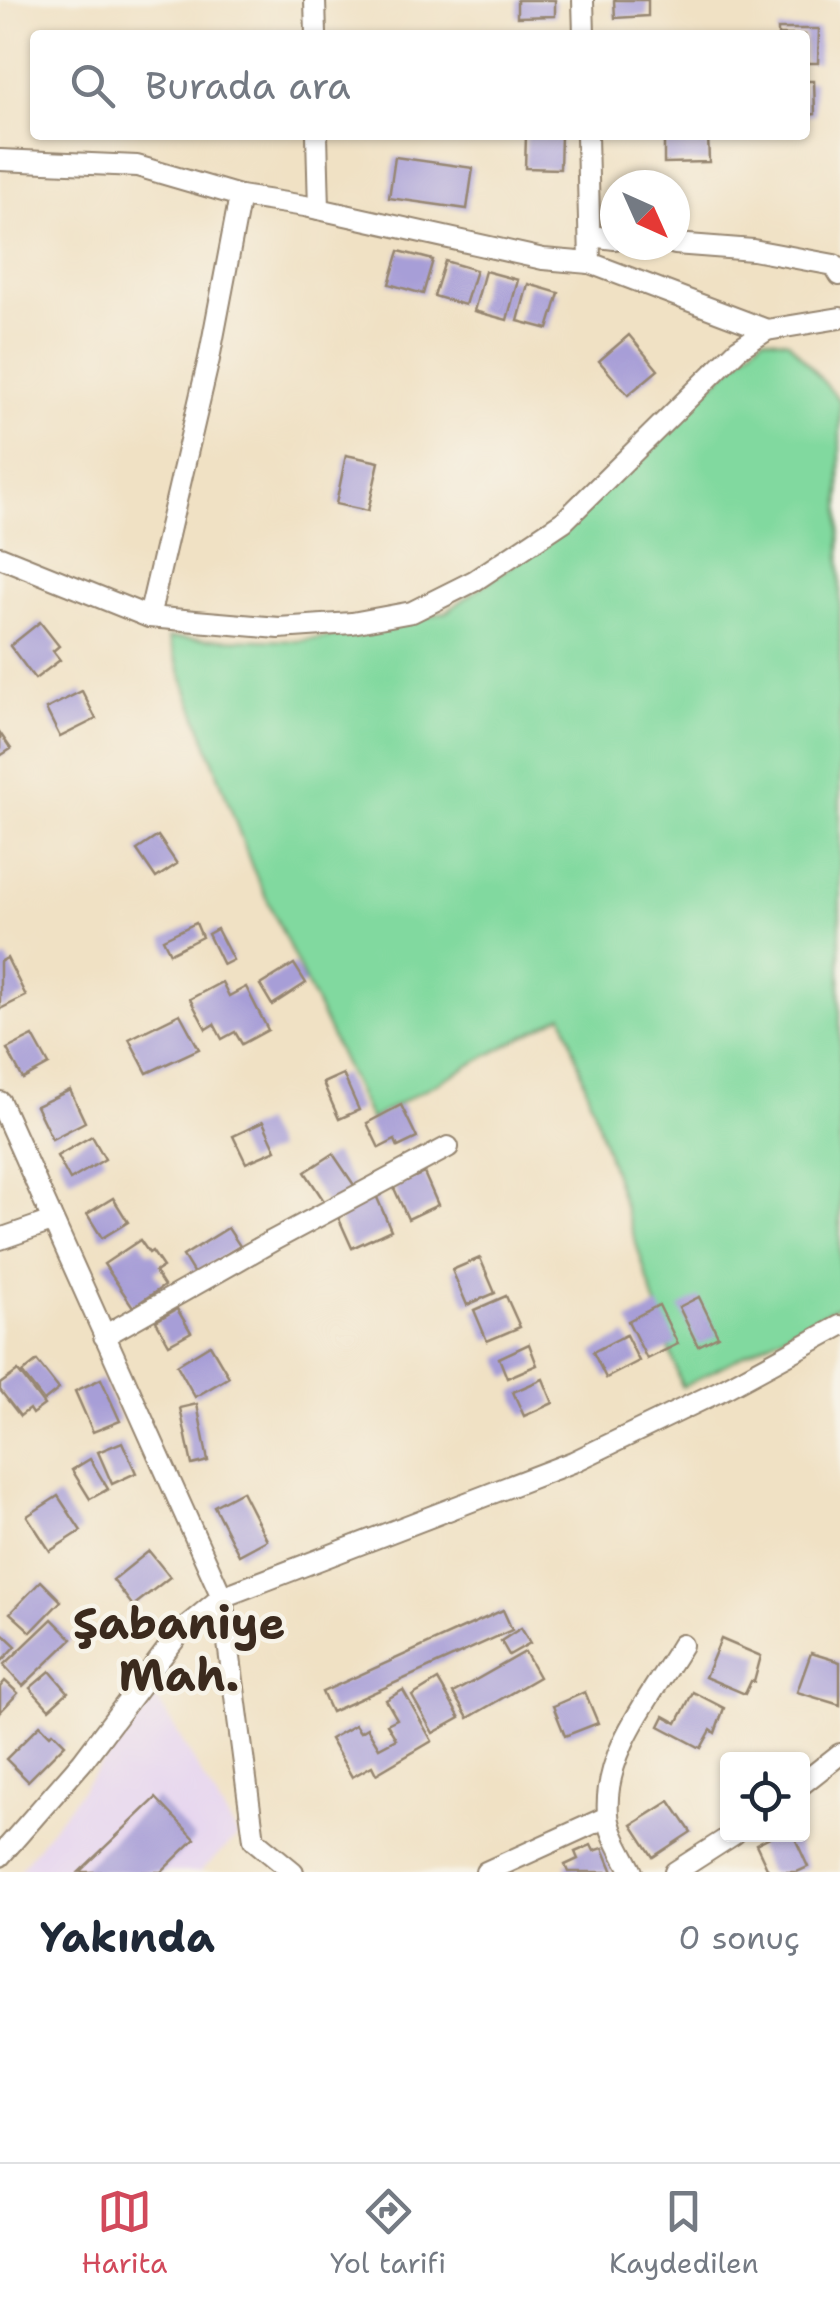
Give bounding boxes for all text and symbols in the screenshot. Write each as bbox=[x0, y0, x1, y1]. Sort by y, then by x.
search box bbox=[30, 30, 810, 140]
icon: search bbox=[65, 58, 120, 113]
text: Burada ara bbox=[145, 60, 351, 111]
north arrow bbox=[600, 170, 690, 260]
district label: Şabaniye Mah. bbox=[73, 1593, 285, 1705]
map controls bbox=[720, 1752, 810, 1842]
button: locate bbox=[720, 1752, 810, 1842]
text: Yakında bbox=[40, 1909, 215, 1965]
text: 0 sonuç bbox=[678, 1916, 800, 1959]
tab: Harita bbox=[81, 2184, 167, 2282]
tab: Yol tarifi bbox=[330, 2184, 446, 2282]
tab: Kaydedilen bbox=[609, 2184, 759, 2282]

